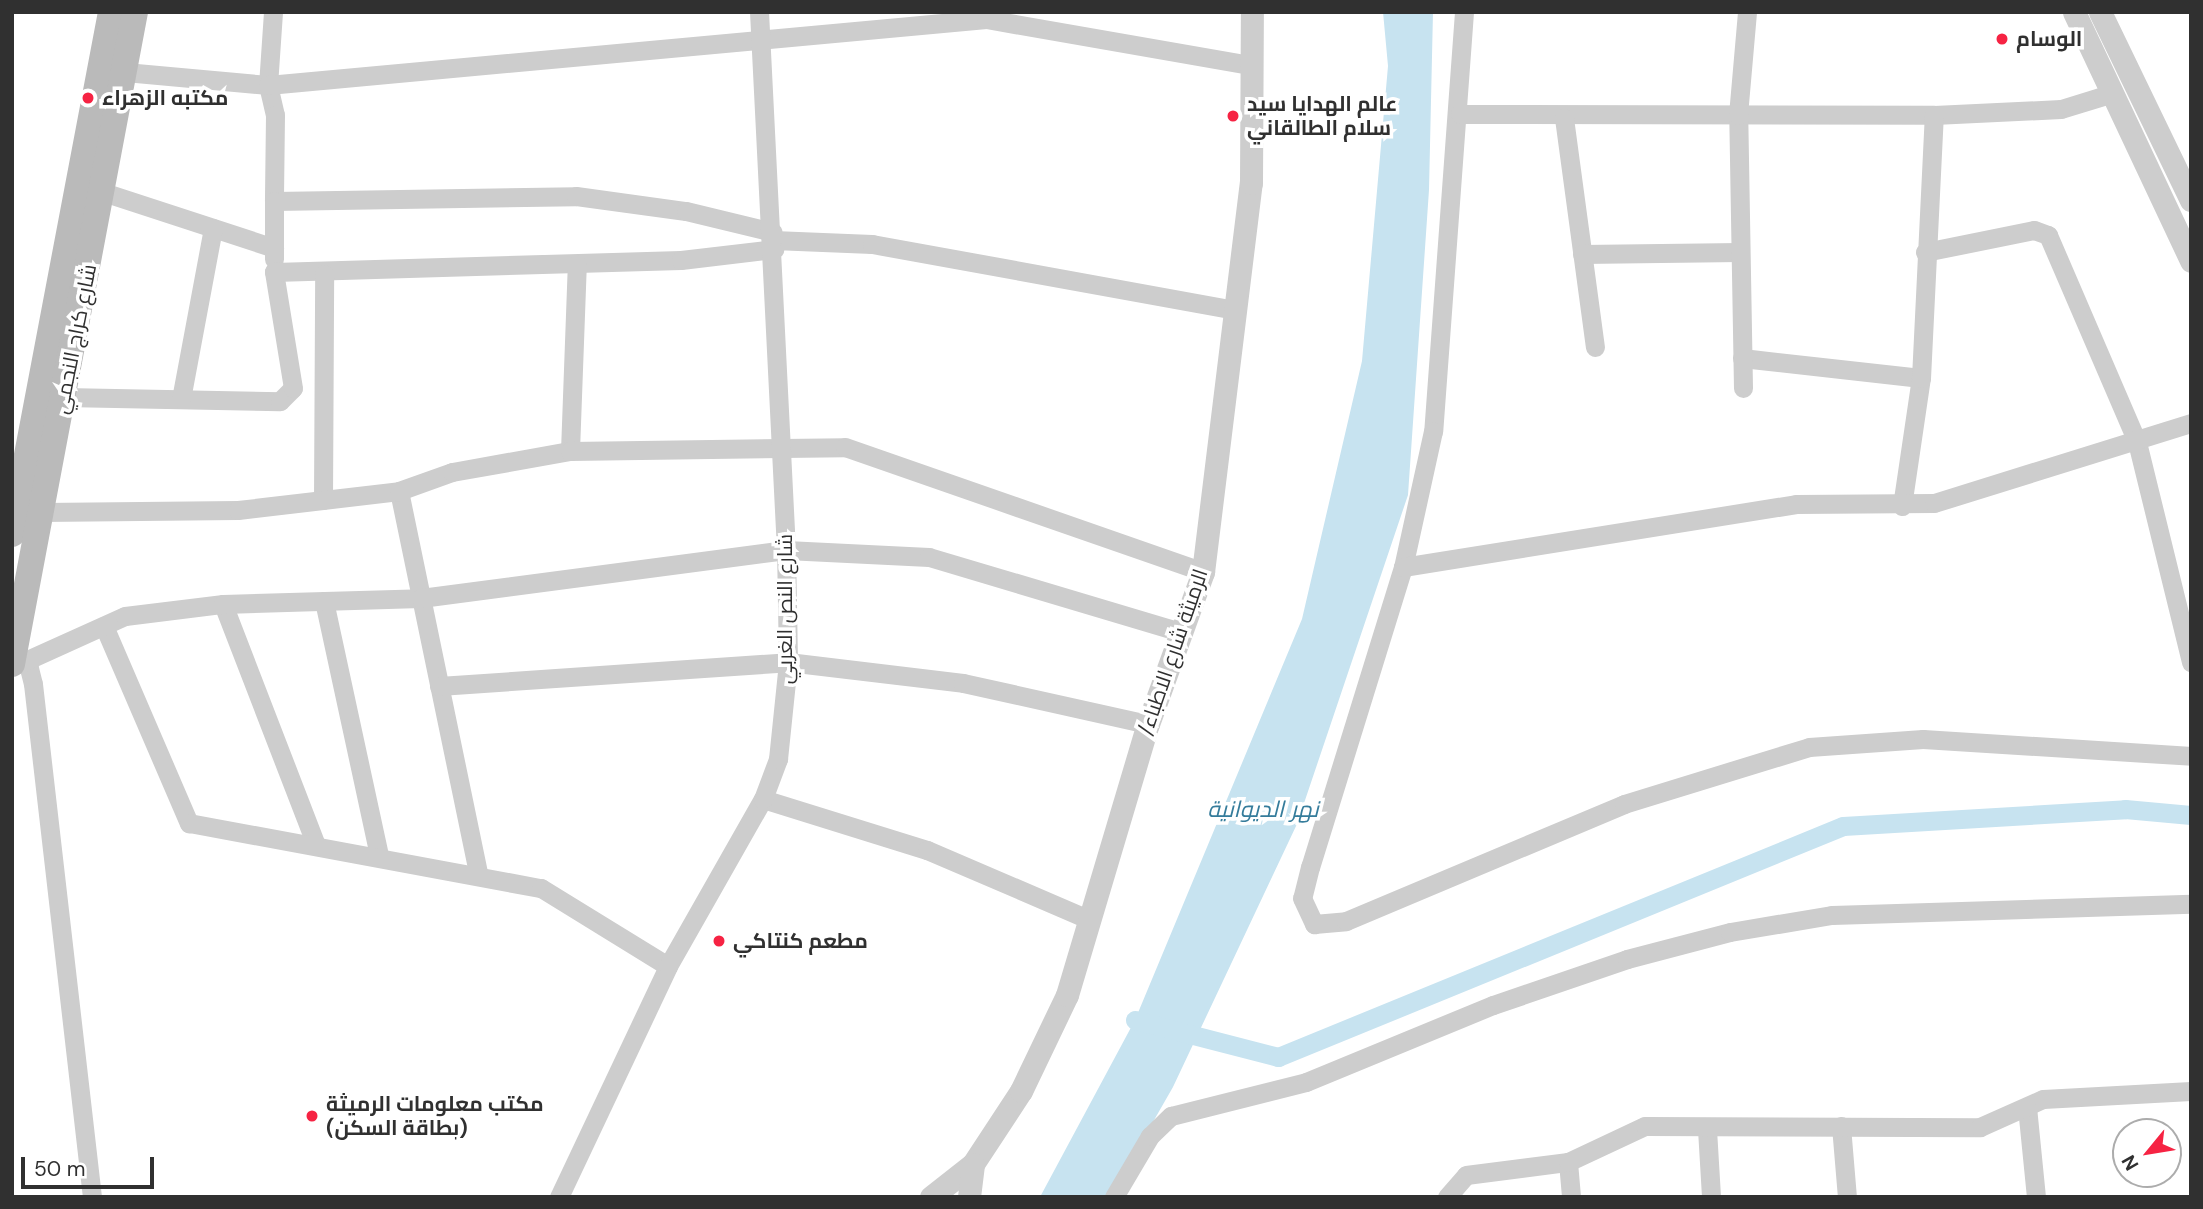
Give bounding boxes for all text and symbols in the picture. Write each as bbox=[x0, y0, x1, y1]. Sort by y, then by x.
place label: الوسام bbox=[2016, 26, 2082, 52]
marker: الوسام bbox=[1994, 31, 2010, 47]
place label: مكتبه الزهراء bbox=[102, 85, 228, 111]
marker: مكتبه الزهراء bbox=[80, 90, 96, 106]
place label: عالم الهدايا سيد سلام الطالقاني bbox=[1247, 91, 1397, 141]
marker: عالم الهدايا سيد سلام الطالقاني bbox=[1225, 108, 1241, 124]
street label: شارع كراج النجمي bbox=[48, 262, 102, 416]
street label: شارع النص الغربي bbox=[772, 534, 798, 684]
street label: /الرميثة شارع الاطباء bbox=[1133, 565, 1213, 739]
water label: نهر الديوانية bbox=[1207, 795, 1319, 823]
place label: مطعم كنتاكي bbox=[733, 928, 868, 954]
marker: مطعم كنتاكي bbox=[711, 933, 727, 949]
place label: مكتب معلومات الرميثة (بطاقة السكن) bbox=[326, 1091, 544, 1141]
marker: مكتب معلومات الرميثة (بطاقة السكن) bbox=[304, 1108, 320, 1124]
north arrow bbox=[2112, 1118, 2182, 1188]
scale bar bbox=[24, 1142, 158, 1186]
text: N bbox=[2116, 1151, 2144, 1175]
text: 50 m bbox=[34, 1155, 85, 1183]

